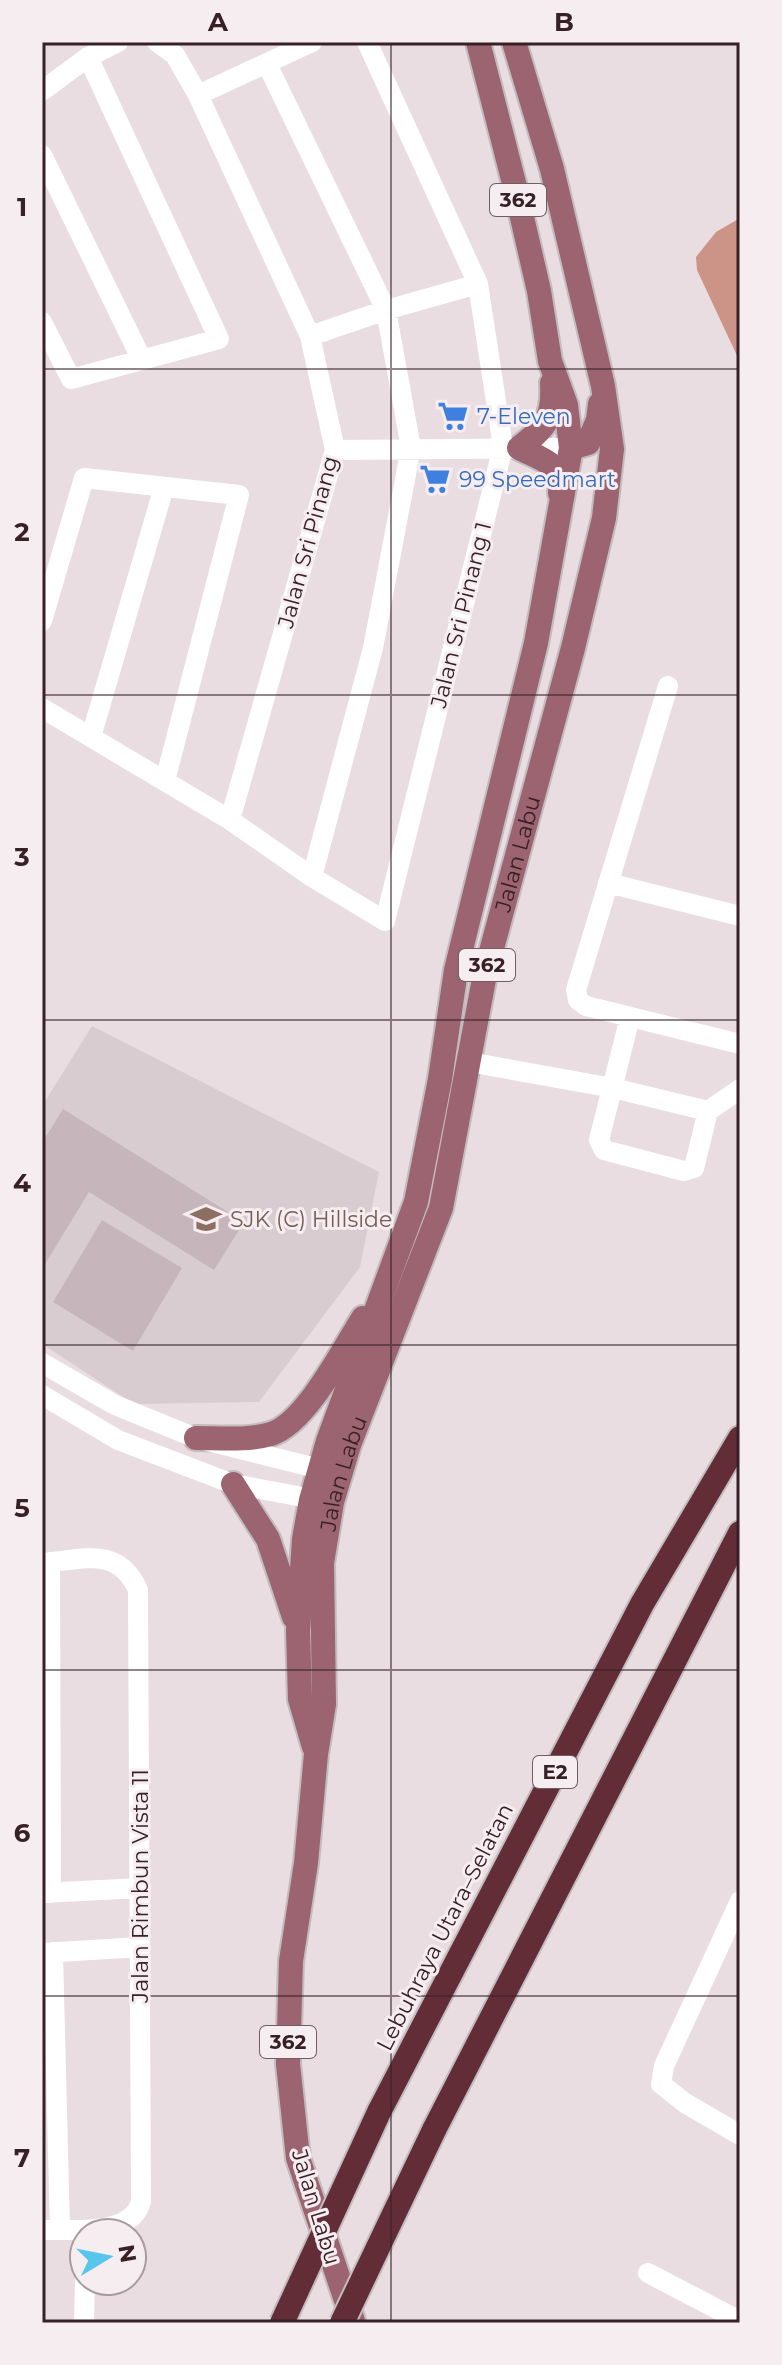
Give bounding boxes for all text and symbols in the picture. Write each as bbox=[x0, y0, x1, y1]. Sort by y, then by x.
text: A bbox=[207, 6, 229, 38]
text: B bbox=[554, 6, 574, 38]
road number: 362 bbox=[490, 184, 546, 216]
text: 1 bbox=[17, 191, 27, 223]
supermarket icon: 7-Eleven bbox=[436, 399, 470, 433]
place label: 7-Eleven bbox=[477, 403, 571, 430]
street label: Jalan Sri Pinang bbox=[272, 453, 344, 632]
supermarket icon: 99 Speedmart bbox=[418, 462, 452, 496]
place label: 99 Speedmart bbox=[459, 466, 616, 493]
text: 2 bbox=[14, 516, 30, 548]
street label: Jalan Sri Pinang 1 bbox=[425, 519, 497, 712]
street label: Jalan Labu bbox=[489, 793, 546, 916]
text: 3 bbox=[13, 841, 30, 873]
road number: 362 bbox=[459, 949, 515, 981]
text: 4 bbox=[13, 1167, 31, 1199]
school or university icon: SJK (C) Hillside bbox=[189, 1202, 223, 1236]
place label: SJK (C) Hillside bbox=[230, 1206, 392, 1233]
street label: Jalan Labu bbox=[314, 1412, 373, 1534]
text: 5 bbox=[14, 1492, 30, 1524]
road number: E2 bbox=[533, 1756, 577, 1788]
street label: Jalan Rimbun Vista 11 bbox=[127, 1769, 154, 2004]
street label: Lebuhraya Utara–Selatan bbox=[371, 1799, 519, 2055]
text: 6 bbox=[14, 1817, 31, 1849]
road number: 362 bbox=[260, 2026, 316, 2058]
text: 7 bbox=[14, 2142, 30, 2174]
street label: Jalan Labu bbox=[285, 2145, 346, 2268]
north arrow bbox=[68, 2217, 148, 2297]
text: N bbox=[112, 2243, 142, 2265]

